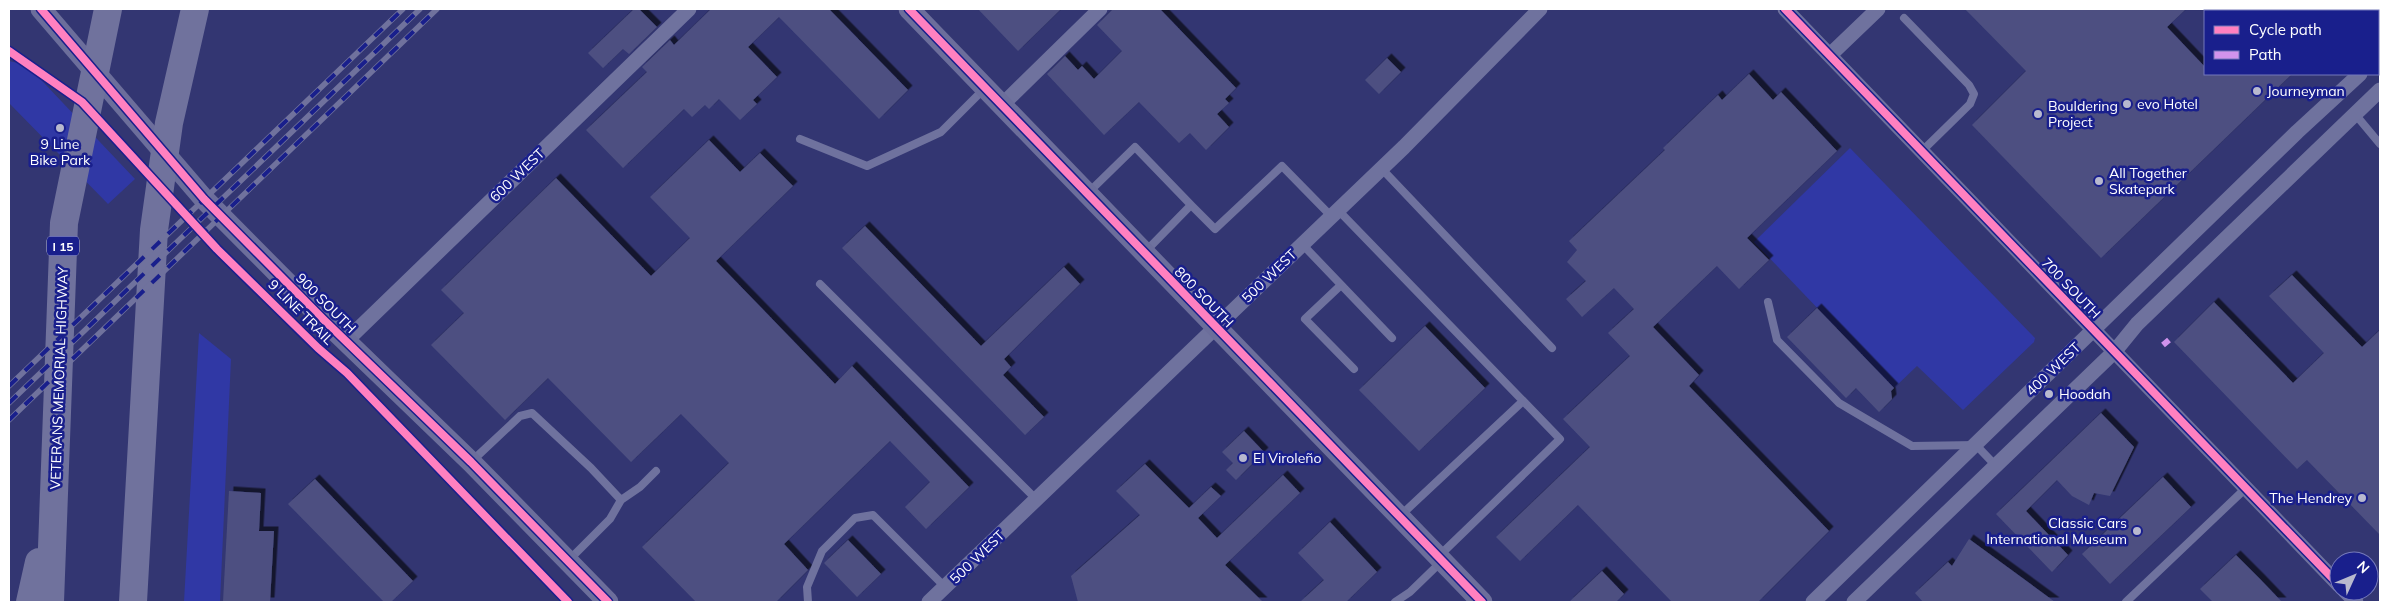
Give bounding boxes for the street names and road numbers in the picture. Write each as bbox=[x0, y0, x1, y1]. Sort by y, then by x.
street label: 600 WEST bbox=[486, 144, 549, 206]
road number: I 15 bbox=[47, 237, 79, 256]
street label: 500 WEST bbox=[1238, 245, 1301, 307]
street label: 700 SOUTH bbox=[2038, 254, 2104, 322]
street label: 800 SOUTH bbox=[1171, 263, 1237, 331]
street label: VETERANS MEMORIAL HIGHWAY bbox=[46, 266, 72, 490]
street label: 900 SOUTH bbox=[292, 269, 360, 337]
street label: 9 LINE TRAIL bbox=[265, 276, 338, 349]
street label: 400 WEST bbox=[2022, 338, 2085, 400]
street label: 500 WEST bbox=[946, 526, 1009, 588]

